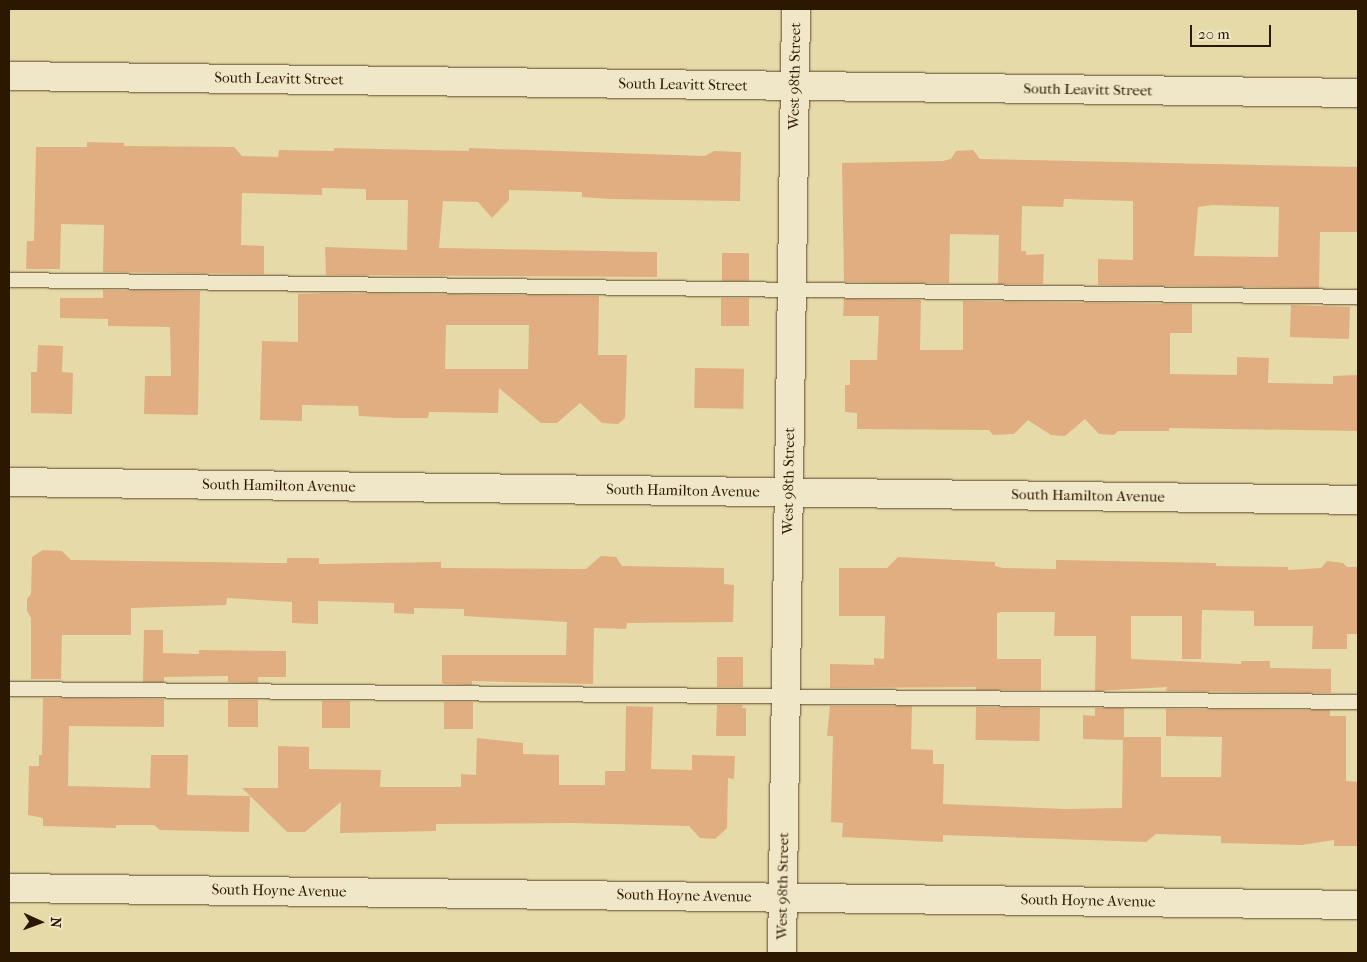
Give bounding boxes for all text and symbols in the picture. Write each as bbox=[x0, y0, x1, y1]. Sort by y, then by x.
scale bar bbox=[1192, 15, 1273, 47]
street label: West 98th Street bbox=[785, 22, 805, 130]
text: 20 m bbox=[1198, 25, 1230, 43]
street label: South Leavitt Street bbox=[214, 69, 344, 89]
street label: South Leavitt Street bbox=[618, 75, 748, 95]
street label: South Leavitt Street bbox=[1023, 80, 1153, 100]
street label: West 98th Street bbox=[779, 427, 799, 535]
street label: South Hamilton Avenue bbox=[202, 476, 356, 496]
street label: South Hamilton Avenue bbox=[606, 481, 760, 501]
street label: South Hamilton Avenue bbox=[1011, 486, 1165, 506]
street label: West 98th Street bbox=[773, 832, 793, 940]
street label: South Hoyne Avenue bbox=[211, 881, 347, 901]
street label: South Hoyne Avenue bbox=[616, 886, 752, 906]
street label: South Hoyne Avenue bbox=[1020, 891, 1156, 911]
north arrow bbox=[15, 897, 65, 947]
text: N bbox=[47, 917, 64, 928]

